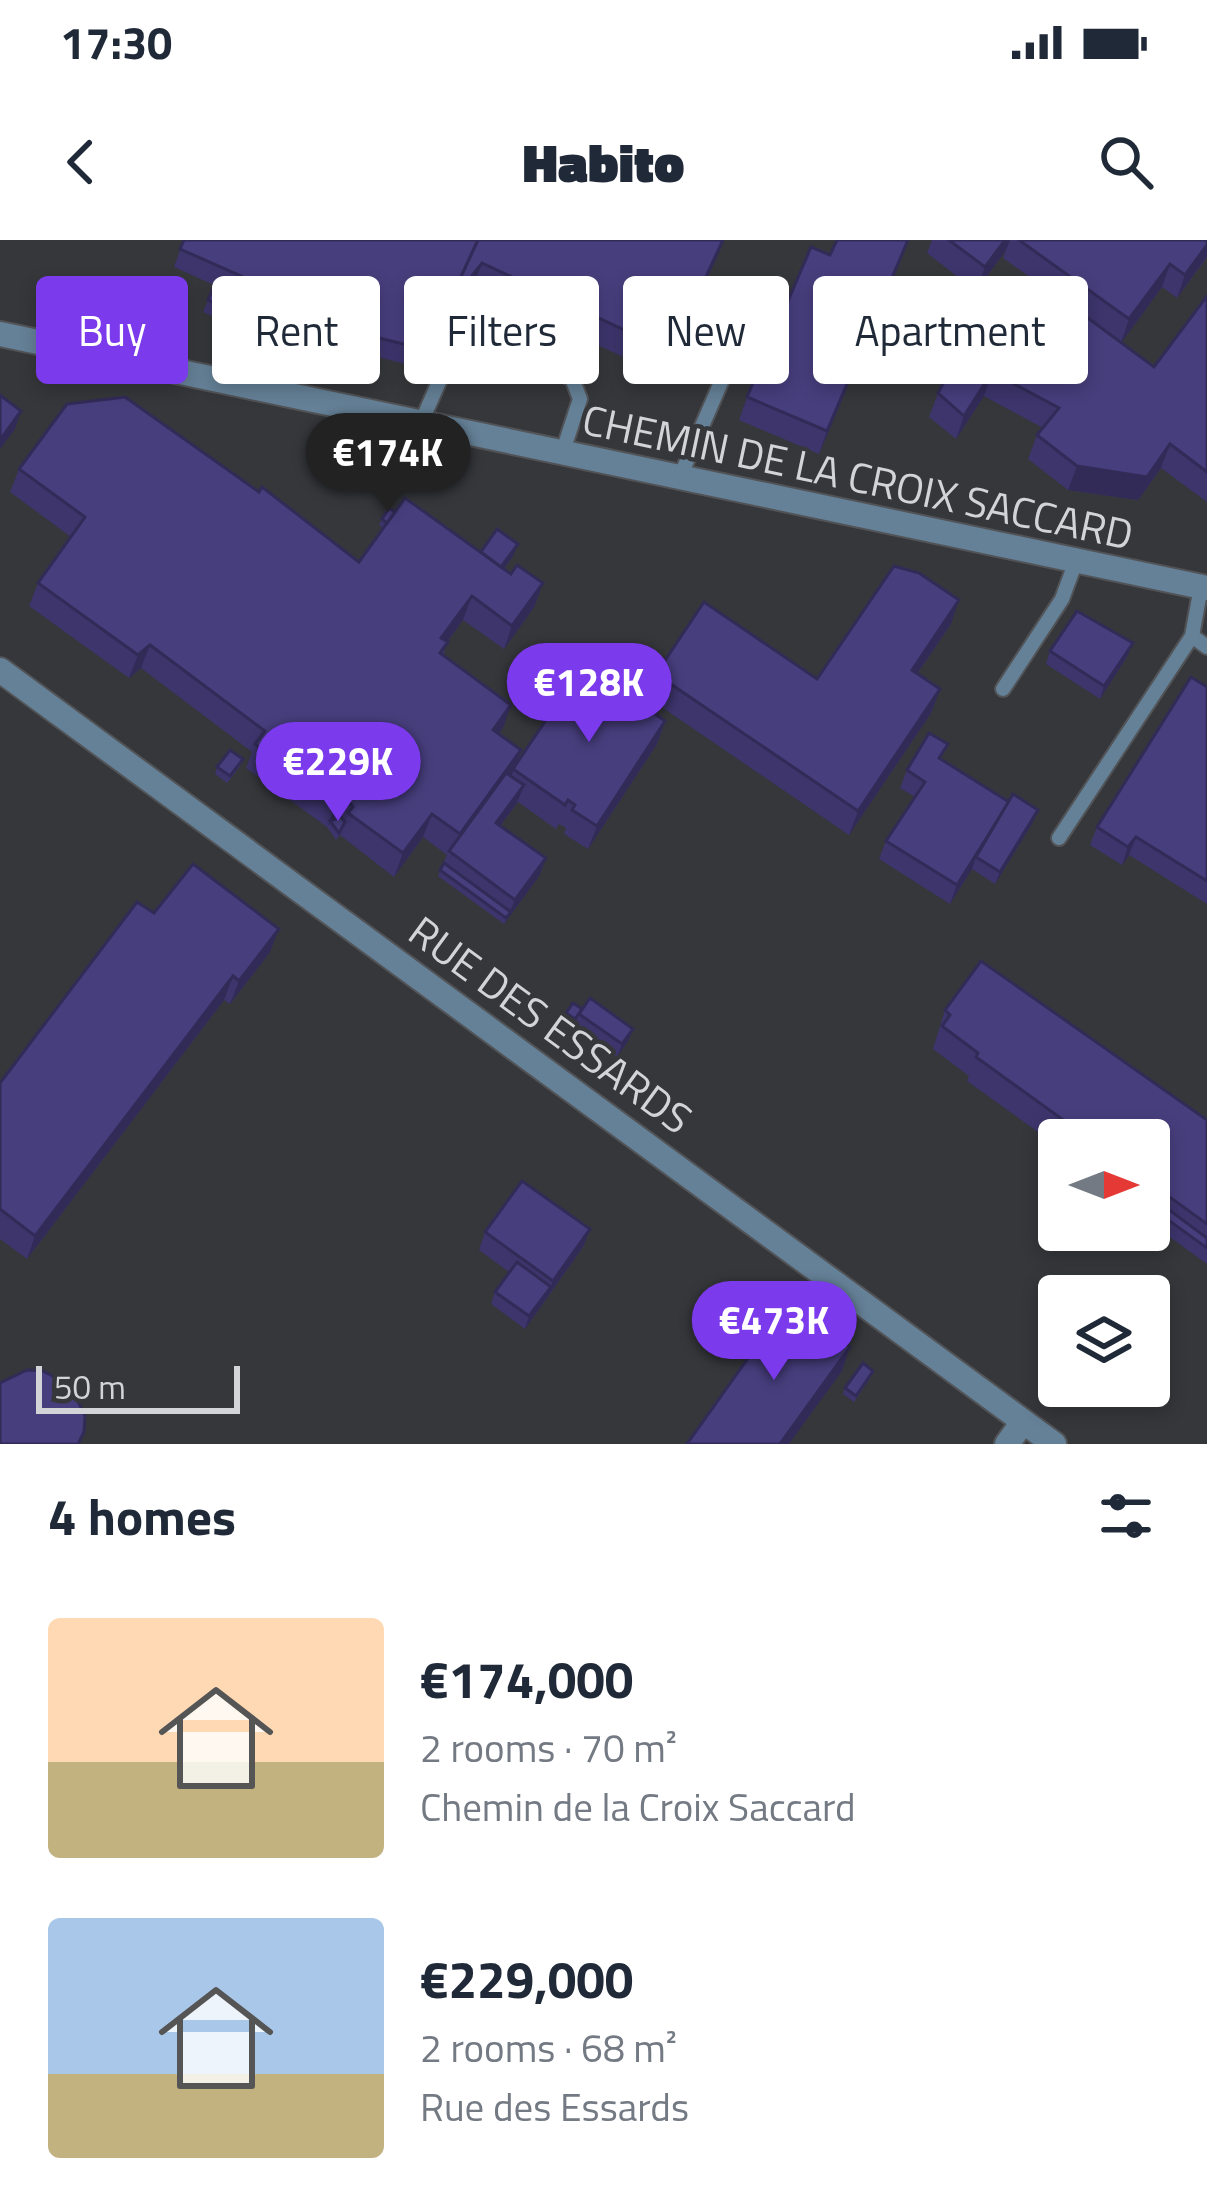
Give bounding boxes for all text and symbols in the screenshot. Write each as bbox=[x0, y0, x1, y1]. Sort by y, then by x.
text: 17:30 bbox=[60, 8, 172, 76]
text: Habito bbox=[523, 121, 684, 203]
icon: back bbox=[48, 129, 114, 195]
icon: search bbox=[1093, 129, 1159, 195]
chip: Buy bbox=[36, 276, 188, 384]
chip: Rent bbox=[212, 276, 380, 384]
chip: Filters bbox=[404, 276, 599, 384]
chip: New bbox=[623, 276, 789, 384]
chip: Apartment bbox=[813, 276, 1088, 384]
street label: CHEMIN DE LA CROIX SACCARD bbox=[577, 386, 1139, 566]
pin: €174K bbox=[304, 413, 472, 515]
text: €174K bbox=[333, 422, 443, 481]
pin: €128K bbox=[505, 643, 673, 745]
text: €128K bbox=[534, 652, 644, 711]
pin: €229K bbox=[254, 722, 422, 824]
text: €229K bbox=[283, 731, 393, 790]
street label: RUE DES ESSARDS bbox=[396, 899, 706, 1149]
north arrow bbox=[1038, 1119, 1170, 1251]
map controls bbox=[1038, 1119, 1170, 1407]
button: layers bbox=[1038, 1275, 1170, 1407]
pin: €473K bbox=[690, 1281, 858, 1383]
text: €473K bbox=[719, 1290, 829, 1349]
scale bar bbox=[36, 1360, 240, 1413]
text: 50 m bbox=[54, 1362, 126, 1412]
text: 4 homes bbox=[48, 1477, 236, 1555]
icon: filters bbox=[1093, 1483, 1159, 1549]
text: €174,000 bbox=[420, 1640, 633, 1718]
icon: home bbox=[144, 1666, 288, 1810]
text: 2 rooms · 70 m² bbox=[420, 1718, 677, 1777]
text: Chemin de la Croix Saccard bbox=[420, 1777, 856, 1836]
text: €229,000 bbox=[420, 1940, 633, 2018]
icon: home bbox=[144, 1966, 288, 2110]
text: 2 rooms · 68 m² bbox=[420, 2018, 677, 2077]
text: Rue des Essards bbox=[420, 2077, 689, 2136]

